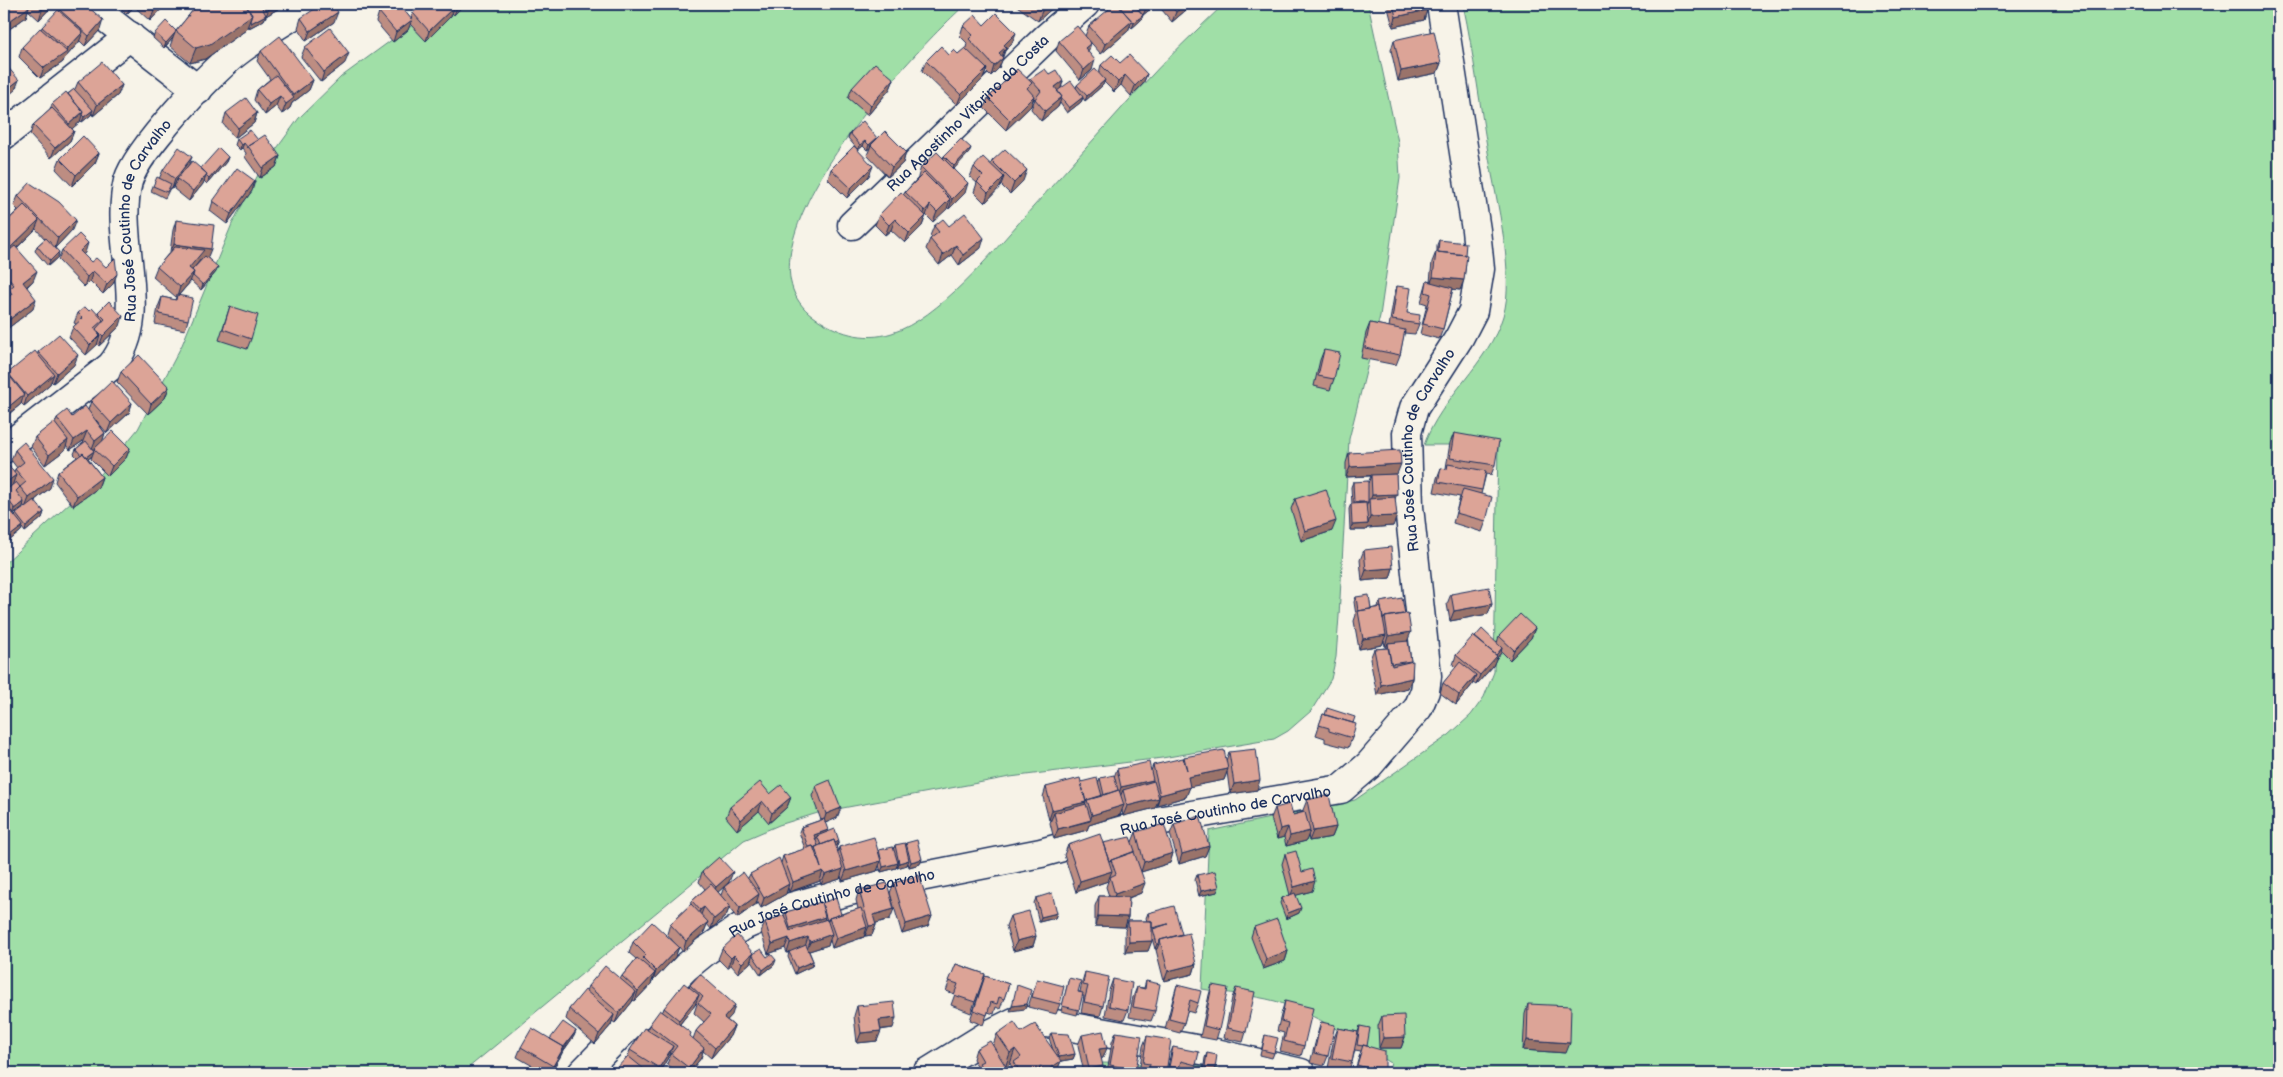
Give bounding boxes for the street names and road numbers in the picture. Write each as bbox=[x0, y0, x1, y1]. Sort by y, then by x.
street label: Rua Agostinho Vitorino da Costa bbox=[883, 31, 1053, 196]
street label: Rua José Coutinho de Carvalho bbox=[115, 115, 176, 323]
street label: Rua José Coutinho de Carvalho bbox=[1397, 345, 1459, 553]
street label: Rua José Coutinho de Carvalho bbox=[1118, 781, 1332, 840]
street label: Rua José Coutinho de Carvalho bbox=[725, 865, 937, 942]

